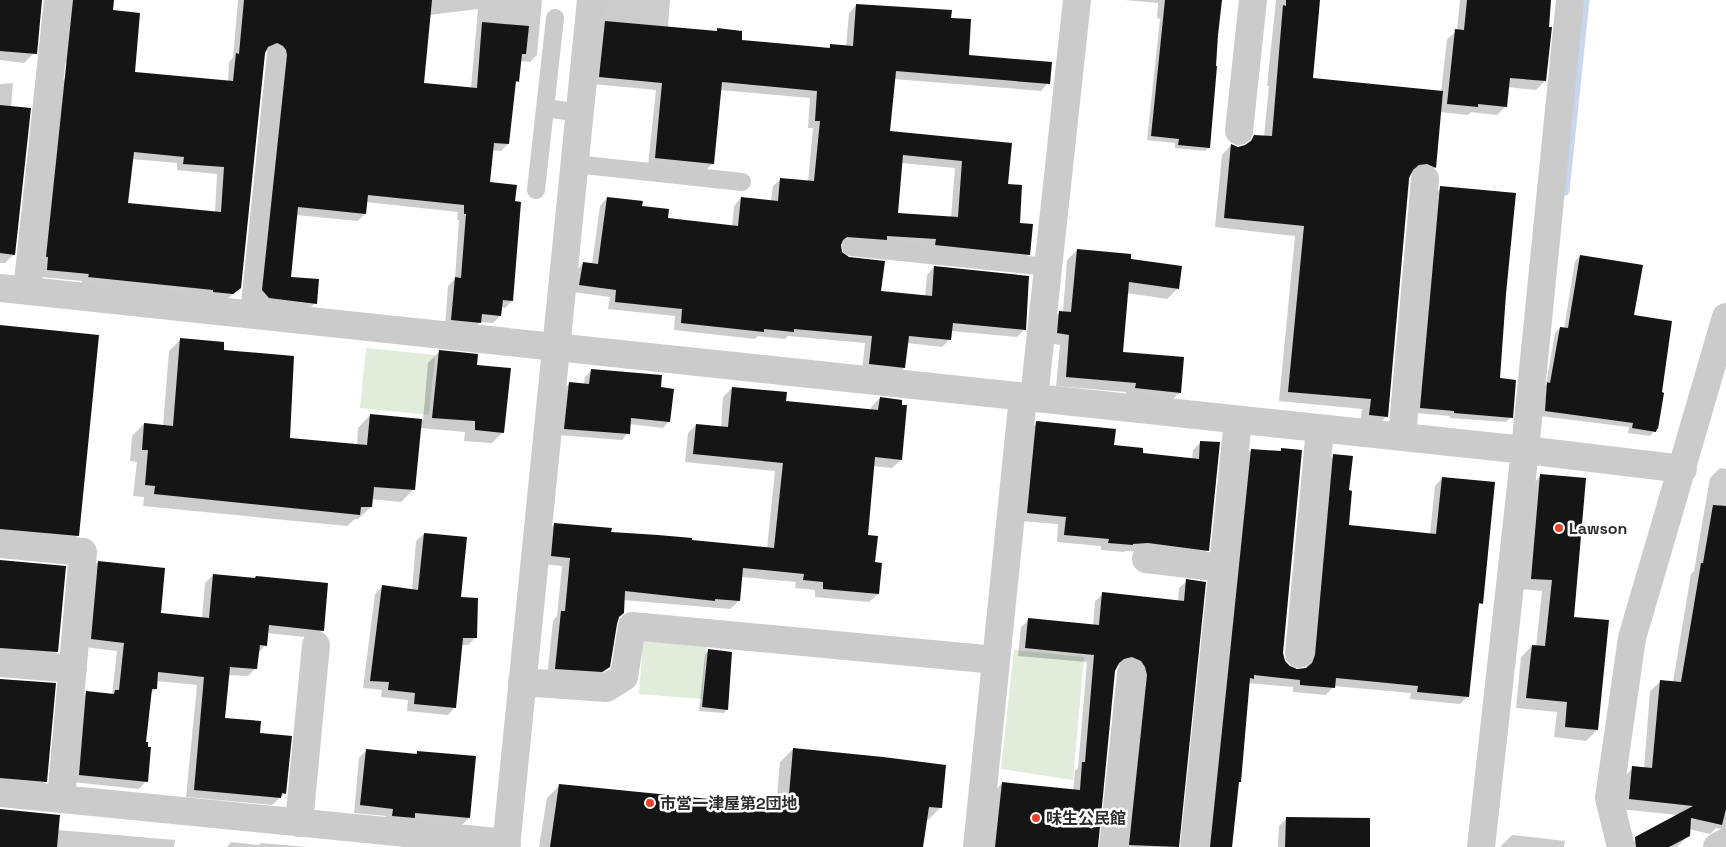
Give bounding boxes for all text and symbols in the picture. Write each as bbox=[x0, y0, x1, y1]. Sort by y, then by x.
place label: Lawson bbox=[1569, 518, 1627, 539]
marker: Lawson bbox=[1553, 522, 1565, 534]
place label: 市営一津屋第2団地 bbox=[660, 793, 798, 814]
marker: 市営一津屋第2団地 bbox=[644, 797, 656, 809]
place label: 味生公民館 bbox=[1046, 808, 1126, 829]
marker: 味生公民館 bbox=[1030, 812, 1042, 824]

